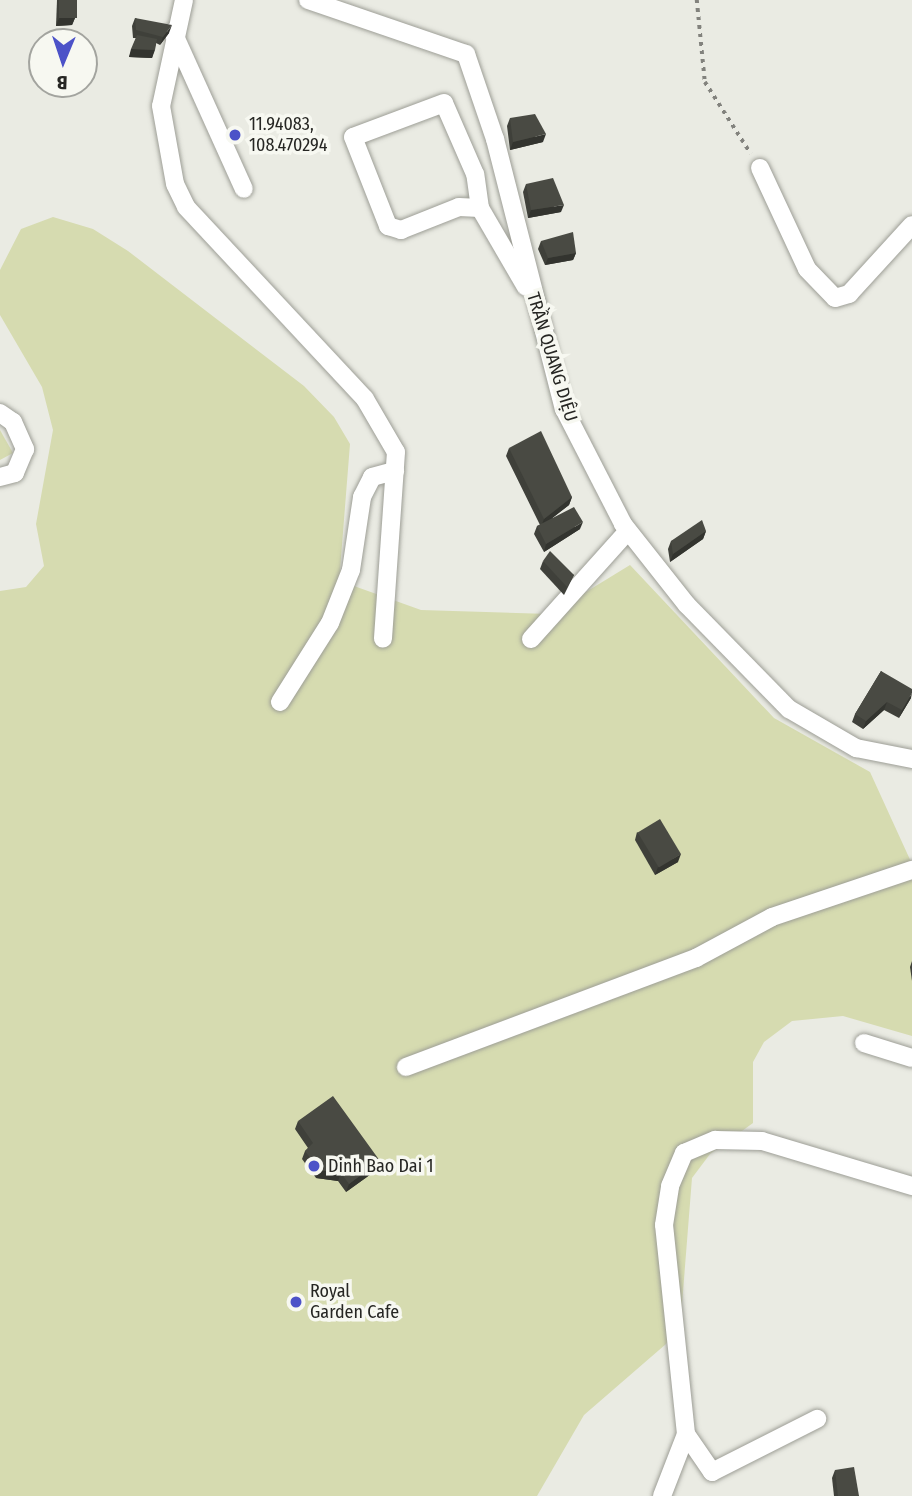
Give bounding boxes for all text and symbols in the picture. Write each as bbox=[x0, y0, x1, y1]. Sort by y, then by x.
north arrow bbox=[28, 28, 98, 98]
text: B bbox=[57, 71, 68, 94]
place label: 11.94083, 108.470294 bbox=[249, 114, 327, 156]
marker: 11.94083, 108.470294 bbox=[227, 127, 243, 143]
street label: TRẦN QUANG DIỆU bbox=[522, 290, 582, 424]
place label: Dinh Bao Dai 1 bbox=[328, 1155, 433, 1177]
marker: Dinh Bao Dai 1 bbox=[306, 1158, 322, 1174]
place label: Royal Garden Cafe bbox=[310, 1281, 399, 1324]
marker: Royal Garden Cafe bbox=[288, 1294, 304, 1310]

